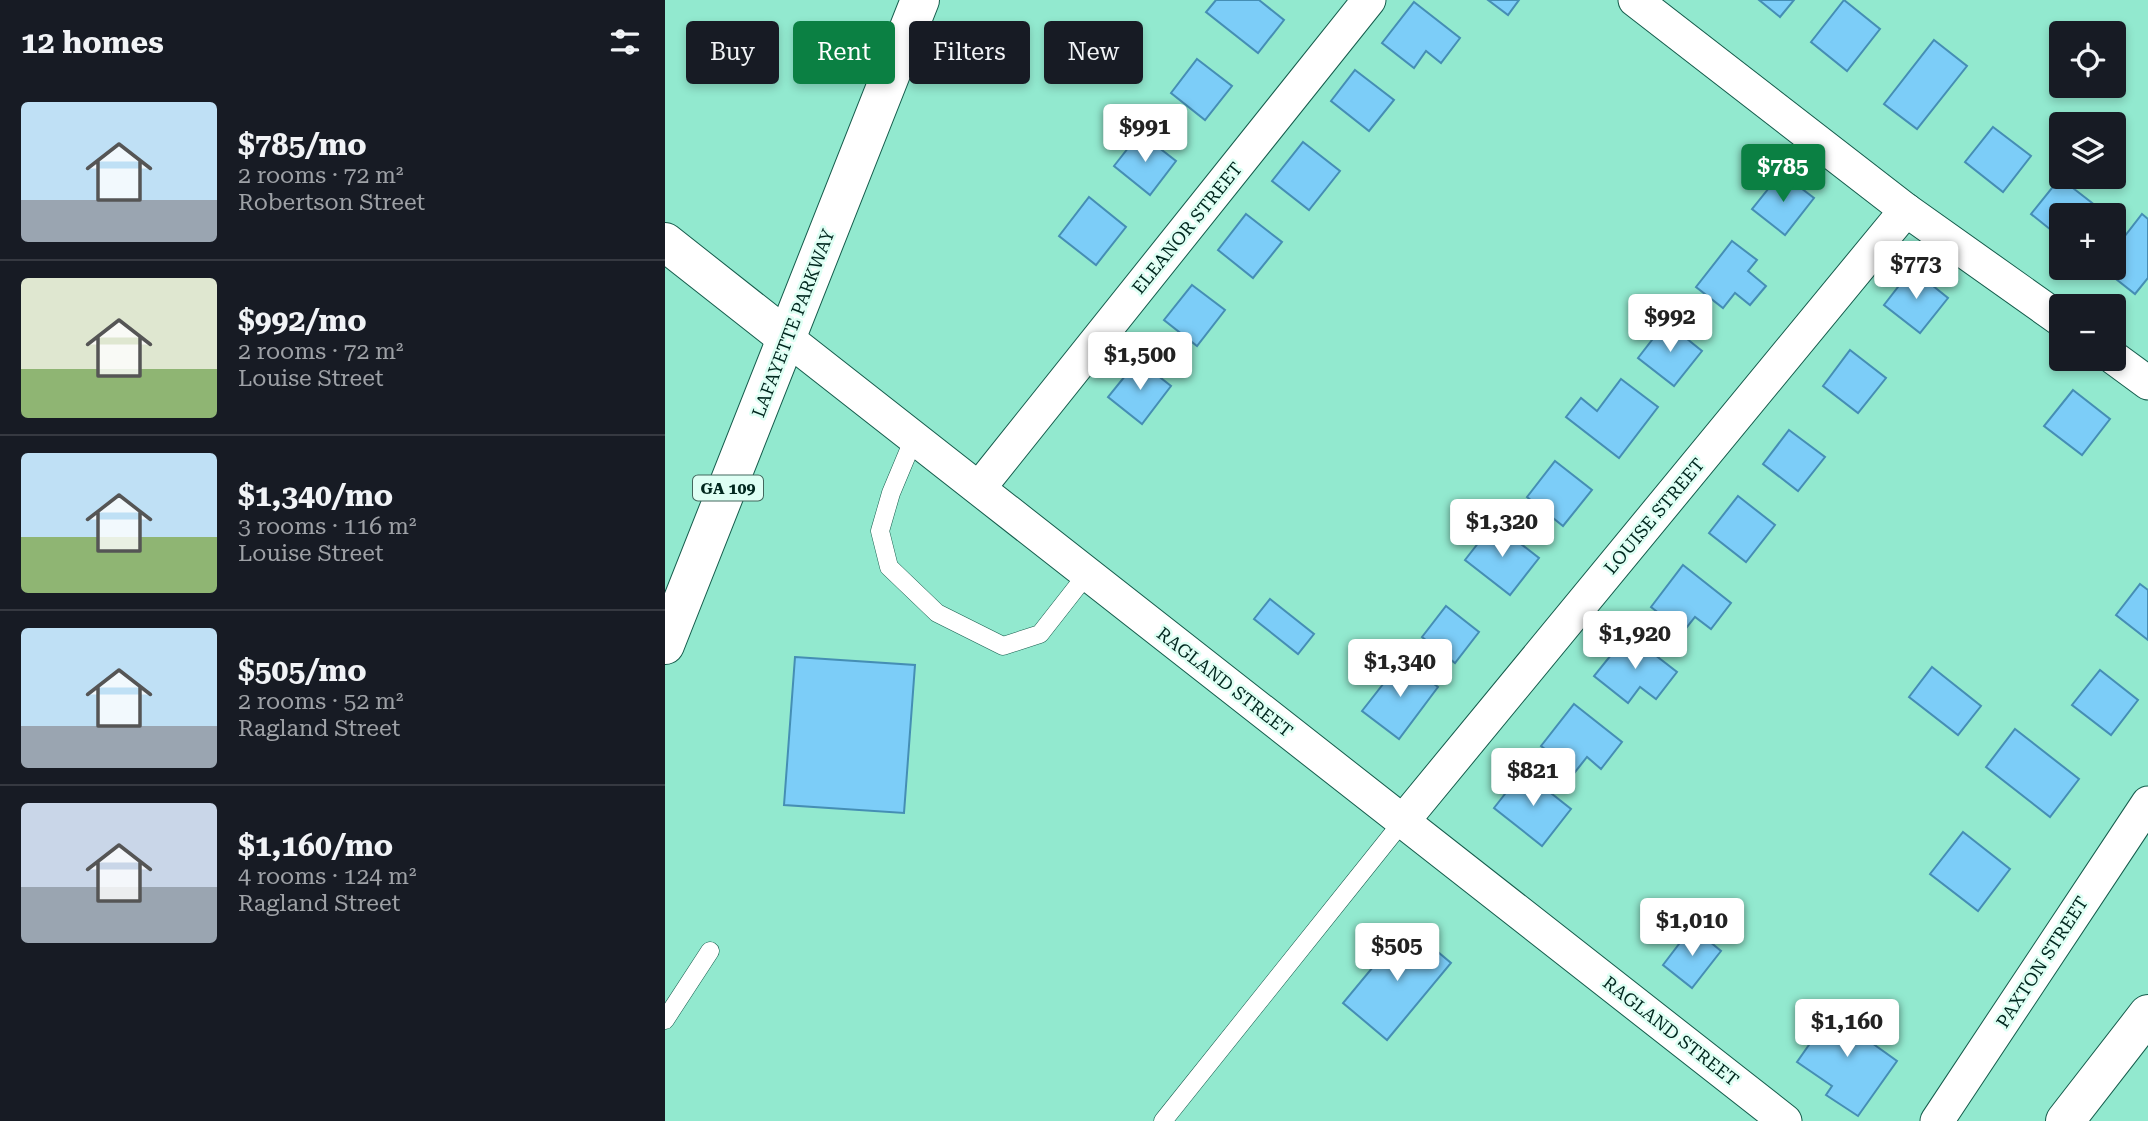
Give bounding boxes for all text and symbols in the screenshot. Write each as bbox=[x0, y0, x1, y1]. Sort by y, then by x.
chip: Buy bbox=[686, 21, 779, 84]
chip: Rent bbox=[793, 21, 895, 84]
chip: Filters bbox=[909, 21, 1030, 84]
chip: New bbox=[1044, 21, 1143, 84]
map controls bbox=[2049, 21, 2126, 371]
button: locate bbox=[2049, 21, 2126, 98]
icon: filters bbox=[606, 23, 644, 61]
text: 12 homes bbox=[21, 25, 164, 60]
pin: $991 bbox=[1104, 104, 1186, 164]
button: layers bbox=[2049, 112, 2126, 189]
text: $991 bbox=[1119, 113, 1171, 140]
text: $785/mo bbox=[238, 127, 367, 162]
icon: home bbox=[77, 130, 161, 214]
pin: $785 bbox=[1742, 144, 1824, 204]
text: $785 bbox=[1757, 153, 1809, 180]
street label: ELEANOR STREET bbox=[1128, 158, 1246, 298]
text: 2 rooms · 72 m² bbox=[238, 162, 404, 189]
text: Robertson Street bbox=[238, 189, 425, 216]
button: + bbox=[2049, 203, 2126, 280]
street label: LAFAYETTE PARKWAY bbox=[747, 225, 839, 420]
pin: $773 bbox=[1875, 242, 1957, 301]
text: $773 bbox=[1890, 250, 1942, 277]
pin: $992 bbox=[1629, 294, 1711, 354]
button: − bbox=[2049, 294, 2126, 371]
text: $992/mo bbox=[238, 303, 367, 338]
text: $992 bbox=[1644, 303, 1696, 330]
icon: home bbox=[77, 306, 161, 390]
pin: $1,500 bbox=[1083, 332, 1197, 392]
text: 2 rooms · 72 m² bbox=[238, 338, 404, 365]
text: $1,500 bbox=[1104, 341, 1176, 368]
text: Louise Street bbox=[238, 365, 384, 392]
street label: LOUISE STREET bbox=[1600, 454, 1708, 578]
road number: GA 109 bbox=[693, 475, 763, 500]
text: $1,340/mo bbox=[238, 478, 393, 513]
icon: home bbox=[77, 481, 161, 565]
pin: $1,320 bbox=[1445, 500, 1559, 559]
text: $1,320 bbox=[1466, 508, 1538, 535]
text: 3 rooms · 116 m² bbox=[238, 513, 416, 540]
text: Louise Street bbox=[238, 540, 384, 567]
pin: $1,920 bbox=[1578, 612, 1692, 671]
text: $1,920 bbox=[1599, 620, 1671, 647]
street label: RAGLAND STREET bbox=[1153, 623, 1297, 741]
pin: $1,340 bbox=[1343, 640, 1457, 699]
text: $1,340 bbox=[1364, 648, 1436, 675]
text: $505/mo bbox=[238, 653, 367, 688]
icon: home bbox=[77, 656, 161, 740]
text: 2 rooms · 52 m² bbox=[238, 688, 404, 715]
text: Ragland Street bbox=[238, 715, 400, 742]
pin: $821 bbox=[1492, 748, 1574, 808]
text: $821 bbox=[1507, 757, 1559, 784]
text: $1,160/mo bbox=[238, 828, 393, 863]
icon: home bbox=[77, 831, 161, 915]
text: 4 rooms · 124 m² bbox=[238, 863, 416, 890]
text: Ragland Street bbox=[238, 890, 400, 917]
street label: PAXTON STREET bbox=[1992, 892, 2092, 1032]
pin: $1,010 bbox=[1635, 898, 1749, 958]
text: $1,010 bbox=[1656, 907, 1728, 934]
pin: $505 bbox=[1356, 923, 1438, 983]
text: $505 bbox=[1371, 932, 1423, 959]
street label: RAGLAND STREET bbox=[1599, 972, 1743, 1090]
pin: $1,160 bbox=[1790, 1000, 1904, 1059]
text: $1,160 bbox=[1811, 1008, 1883, 1035]

